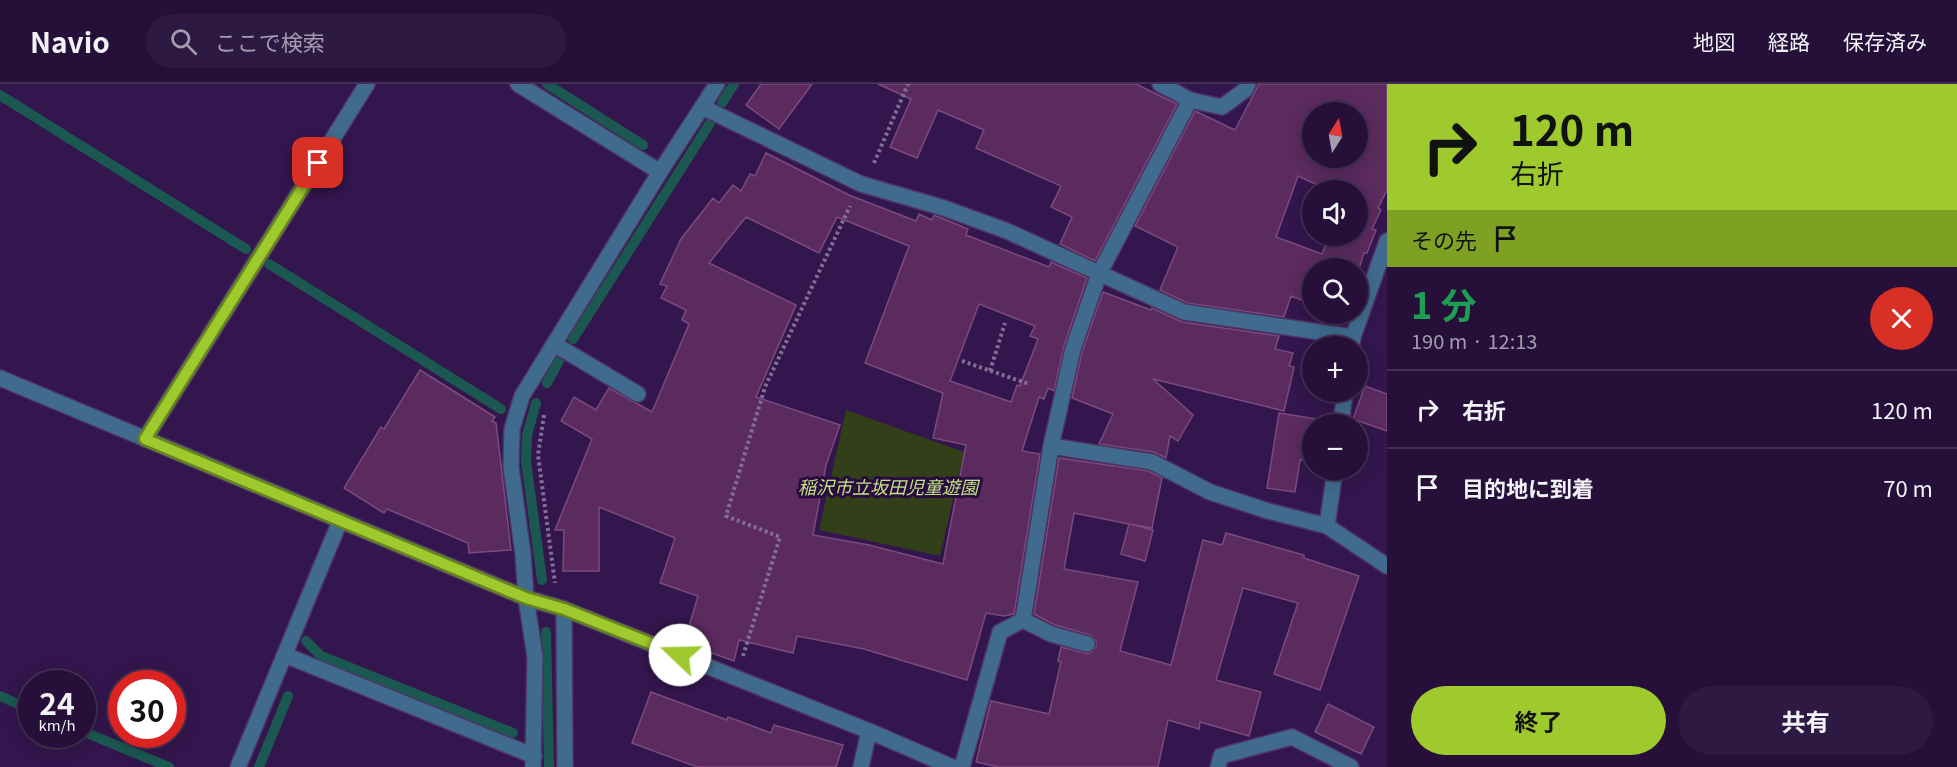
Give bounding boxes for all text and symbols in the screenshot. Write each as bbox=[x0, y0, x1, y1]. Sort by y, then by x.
search box bbox=[146, 14, 566, 68]
text: Navio bbox=[30, 21, 110, 61]
icon: search bbox=[167, 25, 200, 58]
text: ここで検索 bbox=[215, 25, 325, 57]
text: 地図 bbox=[1693, 26, 1735, 56]
text: 経路 bbox=[1768, 26, 1810, 56]
text: 保存済み bbox=[1843, 26, 1927, 56]
text: 120 m bbox=[1510, 97, 1634, 158]
north arrow bbox=[1302, 102, 1368, 168]
map controls bbox=[1302, 102, 1368, 480]
icon: right bbox=[1411, 108, 1489, 186]
pin bbox=[292, 137, 343, 188]
icon: arrive bbox=[301, 146, 334, 179]
text: 右折 bbox=[1510, 153, 1564, 192]
button: sound bbox=[1302, 180, 1368, 246]
icon: arrive bbox=[1489, 222, 1522, 255]
text: その先 bbox=[1411, 223, 1477, 255]
button: search bbox=[1302, 258, 1368, 324]
text: 1 分 bbox=[1411, 277, 1476, 329]
button: close bbox=[1870, 287, 1933, 350]
text: 190 m · 12:13 bbox=[1411, 326, 1537, 355]
button: + bbox=[1302, 336, 1368, 402]
icon: right bbox=[1411, 393, 1444, 426]
text: 右折 bbox=[1462, 393, 1506, 425]
text: 120 m bbox=[1871, 393, 1933, 425]
button: − bbox=[1302, 414, 1368, 480]
icon: arrive bbox=[1411, 471, 1444, 504]
text: 目的地に到着 bbox=[1462, 471, 1594, 503]
text: 70 m bbox=[1883, 471, 1933, 503]
park label: 稲沢市立坂田児童遊園 bbox=[798, 473, 981, 499]
position arrow bbox=[648, 623, 712, 687]
speed limit sign: 30 bbox=[108, 670, 186, 748]
text: 24 bbox=[39, 680, 75, 724]
button: 終了 bbox=[1411, 686, 1666, 755]
button: 共有 bbox=[1678, 686, 1933, 755]
text: km/h bbox=[38, 714, 76, 735]

